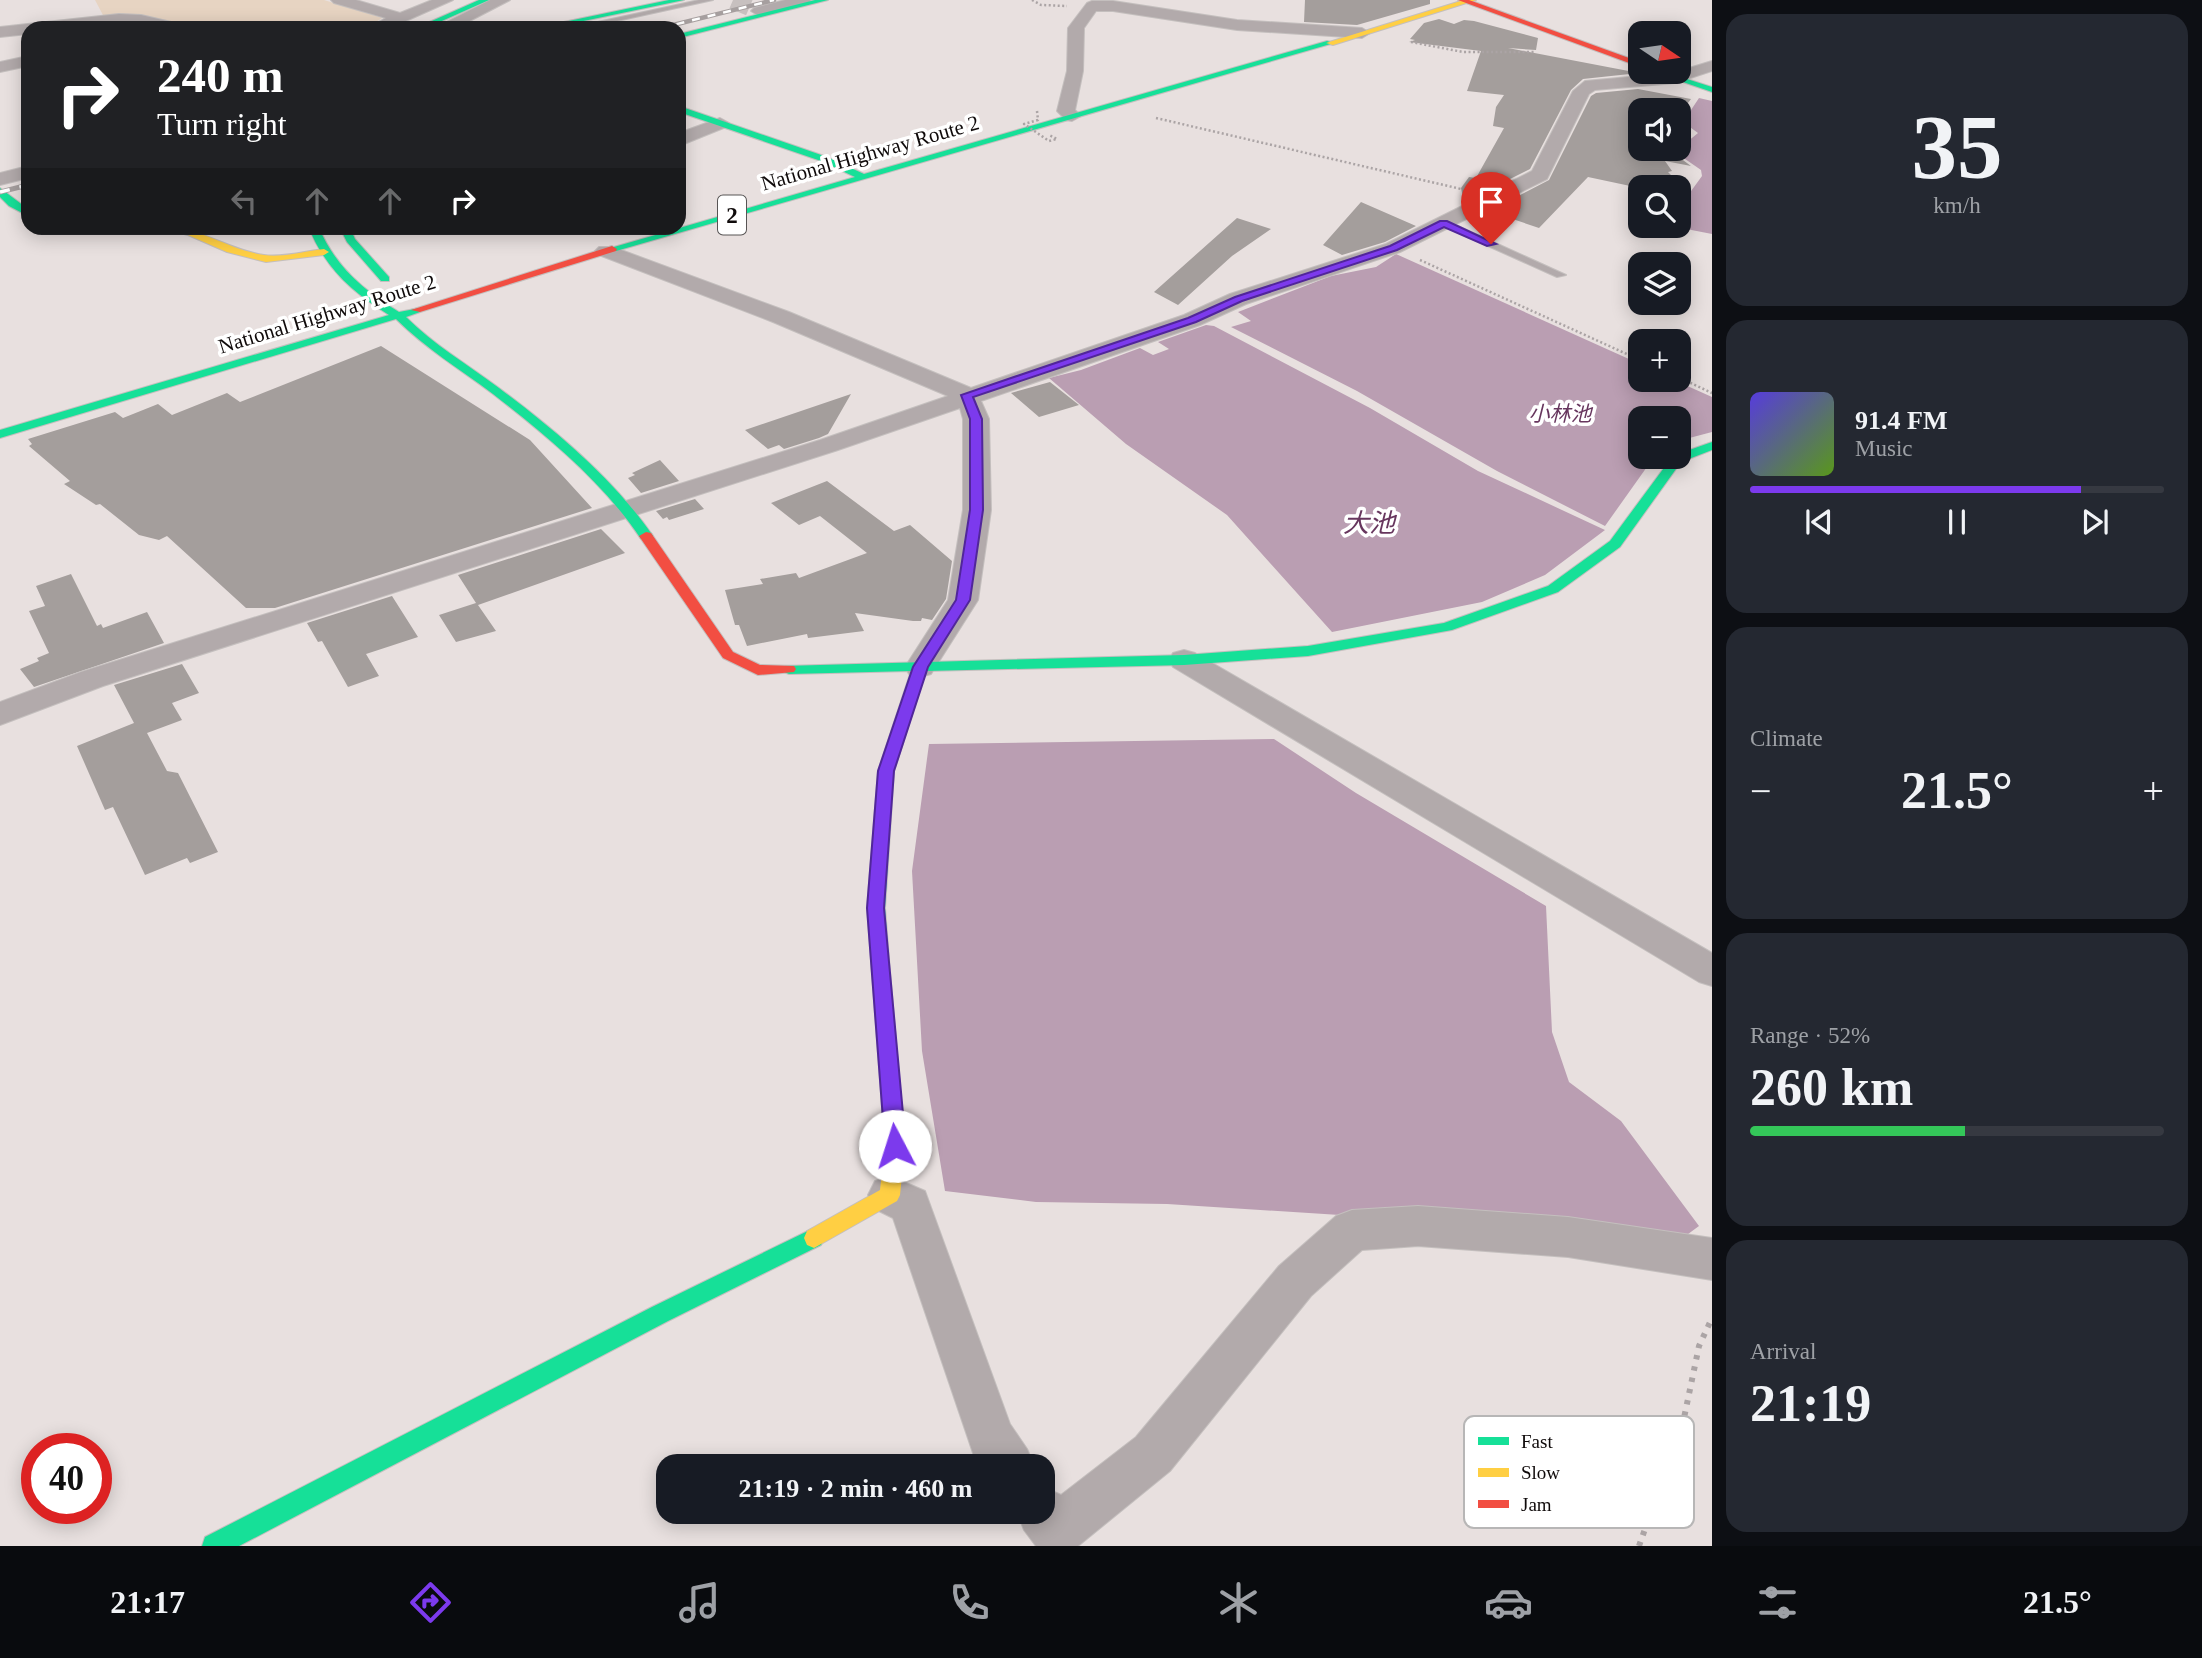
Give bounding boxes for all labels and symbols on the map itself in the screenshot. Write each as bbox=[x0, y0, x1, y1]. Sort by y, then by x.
north arrow bbox=[1628, 21, 1690, 84]
street label: National Highway Route 2 bbox=[758, 110, 982, 196]
pin bbox=[1461, 172, 1521, 244]
road number: 2 bbox=[718, 196, 746, 234]
street label: National Highway Route 2 bbox=[216, 270, 438, 358]
water label: 小林池 bbox=[1529, 402, 1593, 426]
water label: 大池 bbox=[1343, 509, 1398, 538]
position arrow bbox=[858, 1109, 932, 1183]
legend bbox=[1464, 1416, 1694, 1528]
text: Fast bbox=[1521, 1431, 1553, 1452]
speed limit sign: 40 bbox=[21, 1433, 112, 1524]
text: Slow bbox=[1521, 1462, 1560, 1483]
text: Jam bbox=[1521, 1494, 1552, 1515]

